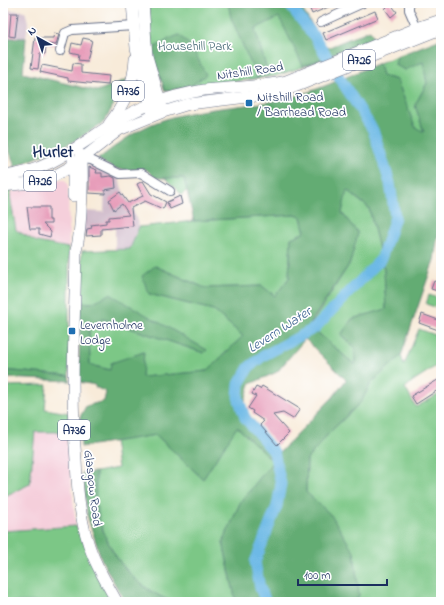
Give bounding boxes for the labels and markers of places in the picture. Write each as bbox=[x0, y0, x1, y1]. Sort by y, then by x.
place label: Nitshill Road / Barrhead Road bbox=[257, 88, 347, 122]
marker: Nitshill Road / Barrhead Road bbox=[244, 98, 254, 108]
place label: Levernholme Lodge bbox=[80, 316, 143, 351]
marker: Levernholme Lodge bbox=[67, 326, 77, 336]

